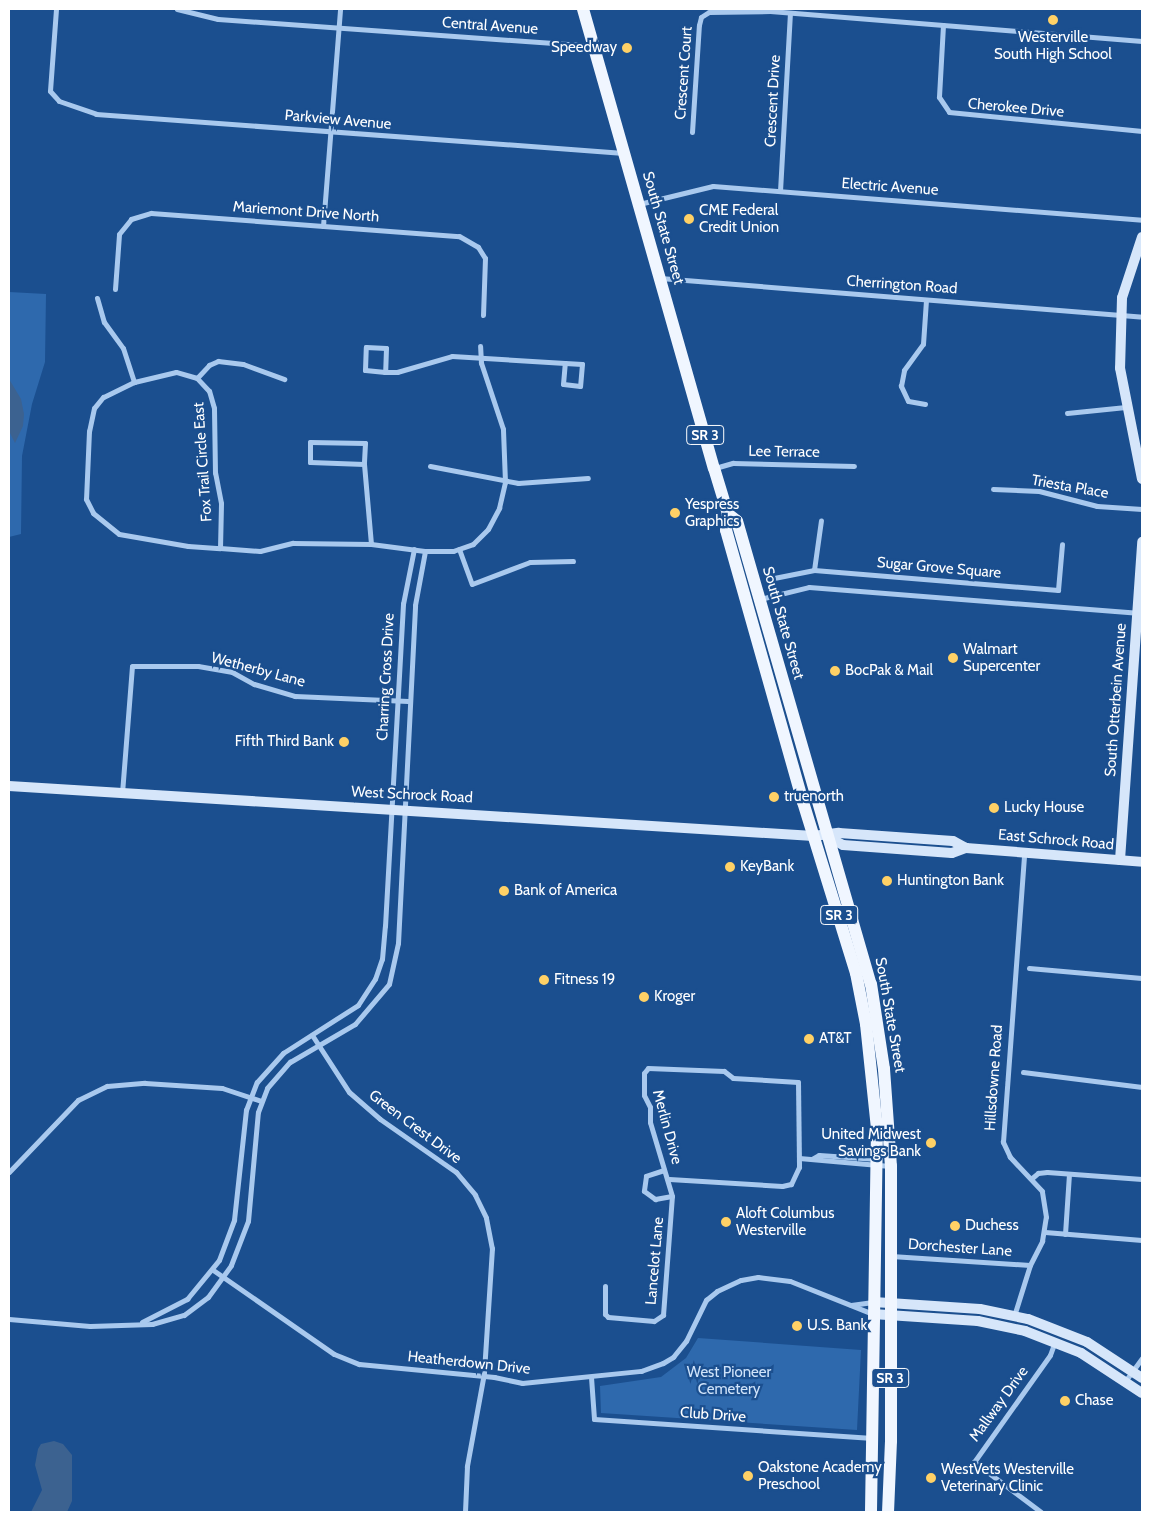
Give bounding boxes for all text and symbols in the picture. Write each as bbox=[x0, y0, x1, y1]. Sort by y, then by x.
street label: Central Avenue bbox=[441, 14, 539, 38]
marker: Westerville South High School bbox=[1047, 14, 1059, 26]
street label: Crescent Court bbox=[672, 26, 696, 120]
place label: Westerville South High School bbox=[994, 28, 1112, 63]
place label: Speedway bbox=[551, 39, 617, 57]
marker: Speedway bbox=[621, 42, 633, 54]
street label: Crescent Drive bbox=[762, 54, 784, 148]
street label: Cherokee Drive bbox=[967, 95, 1065, 121]
street label: Parkview Avenue bbox=[284, 106, 392, 134]
street label: South State Street bbox=[638, 169, 688, 287]
street label: Electric Avenue bbox=[841, 175, 939, 199]
street label: Mariemont Drive North bbox=[232, 198, 380, 226]
place label: CME Federal Credit Union bbox=[699, 201, 779, 236]
marker: CME Federal Credit Union bbox=[683, 213, 695, 225]
street label: Cherrington Road bbox=[846, 272, 958, 298]
street label: Fox Trail Circle East bbox=[190, 402, 216, 522]
road number: SR 3 bbox=[685, 424, 725, 446]
street label: Lee Terrace bbox=[748, 442, 820, 462]
street label: Triesta Place bbox=[1030, 471, 1110, 503]
place label: Yespress Graphics bbox=[685, 495, 740, 530]
marker: Yespress Graphics bbox=[669, 507, 681, 519]
street label: Sugar Grove Square bbox=[876, 554, 1002, 582]
street label: South State Street bbox=[758, 564, 808, 682]
street label: Charring Cross Drive bbox=[374, 613, 398, 741]
street label: South Otterbein Avenue bbox=[1102, 623, 1130, 777]
place label: Walmart Supercenter bbox=[963, 640, 1040, 675]
street label: Wetherby Lane bbox=[209, 649, 307, 691]
marker: Walmart Supercenter bbox=[947, 652, 959, 664]
place label: BocPak & Mail bbox=[845, 662, 933, 680]
marker: BocPak & Mail bbox=[829, 665, 841, 677]
place label: Fifth Third Bank bbox=[235, 733, 334, 751]
marker: Fifth Third Bank bbox=[338, 736, 350, 748]
street label: West Schrock Road bbox=[351, 783, 473, 807]
place label: truenorth bbox=[784, 788, 844, 806]
marker: truenorth bbox=[768, 791, 780, 803]
place label: Lucky House bbox=[1004, 799, 1084, 817]
marker: Lucky House bbox=[988, 802, 1000, 814]
street label: East Schrock Road bbox=[997, 826, 1115, 854]
place label: KeyBank bbox=[740, 858, 794, 876]
marker: KeyBank bbox=[724, 861, 736, 873]
place label: Huntington Bank bbox=[897, 872, 1004, 890]
marker: Huntington Bank bbox=[881, 875, 893, 887]
place label: Bank of America bbox=[514, 882, 617, 900]
marker: Bank of America bbox=[498, 885, 510, 897]
road number: SR 3 bbox=[819, 904, 859, 926]
street label: South State Street bbox=[871, 956, 909, 1074]
place label: Fitness 19 bbox=[554, 971, 615, 989]
marker: Fitness 19 bbox=[538, 974, 550, 986]
place label: Kroger bbox=[654, 988, 695, 1006]
marker: Kroger bbox=[638, 991, 650, 1003]
street label: Hillsdowne Road bbox=[981, 1024, 1007, 1132]
place label: AT&T bbox=[819, 1030, 852, 1048]
marker: AT&T bbox=[803, 1033, 815, 1045]
street label: Green Crest Drive bbox=[365, 1086, 465, 1168]
street label: Merlin Drive bbox=[648, 1088, 686, 1166]
place label: United Midwest Savings Bank bbox=[821, 1125, 921, 1160]
marker: United Midwest Savings Bank bbox=[925, 1137, 937, 1149]
place label: Aloft Columbus Westerville bbox=[736, 1204, 834, 1239]
street label: Lancelot Lane bbox=[642, 1216, 668, 1306]
marker: Aloft Columbus Westerville bbox=[720, 1216, 732, 1228]
place label: Duchess bbox=[965, 1217, 1019, 1235]
marker: Duchess bbox=[949, 1220, 961, 1232]
street label: Dorchester Lane bbox=[907, 1235, 1013, 1261]
place label: U.S. Bank bbox=[807, 1317, 867, 1335]
marker: U.S. Bank bbox=[791, 1320, 803, 1332]
street label: Heatherdown Drive bbox=[407, 1348, 531, 1378]
park label: West Pioneer Cemetery bbox=[687, 1363, 771, 1398]
street label: Mallway Drive bbox=[966, 1363, 1032, 1445]
road number: SR 3 bbox=[870, 1366, 910, 1390]
place label: Chase bbox=[1075, 1392, 1113, 1410]
marker: Chase bbox=[1059, 1395, 1071, 1407]
street label: Club Drive bbox=[679, 1404, 747, 1426]
place label: Oakstone Academy Preschool bbox=[758, 1458, 882, 1493]
place label: WestVets Westerville Veterinary Clinic bbox=[941, 1460, 1074, 1495]
marker: Oakstone Academy Preschool bbox=[742, 1470, 754, 1482]
marker: WestVets Westerville Veterinary Clinic bbox=[925, 1472, 937, 1484]

